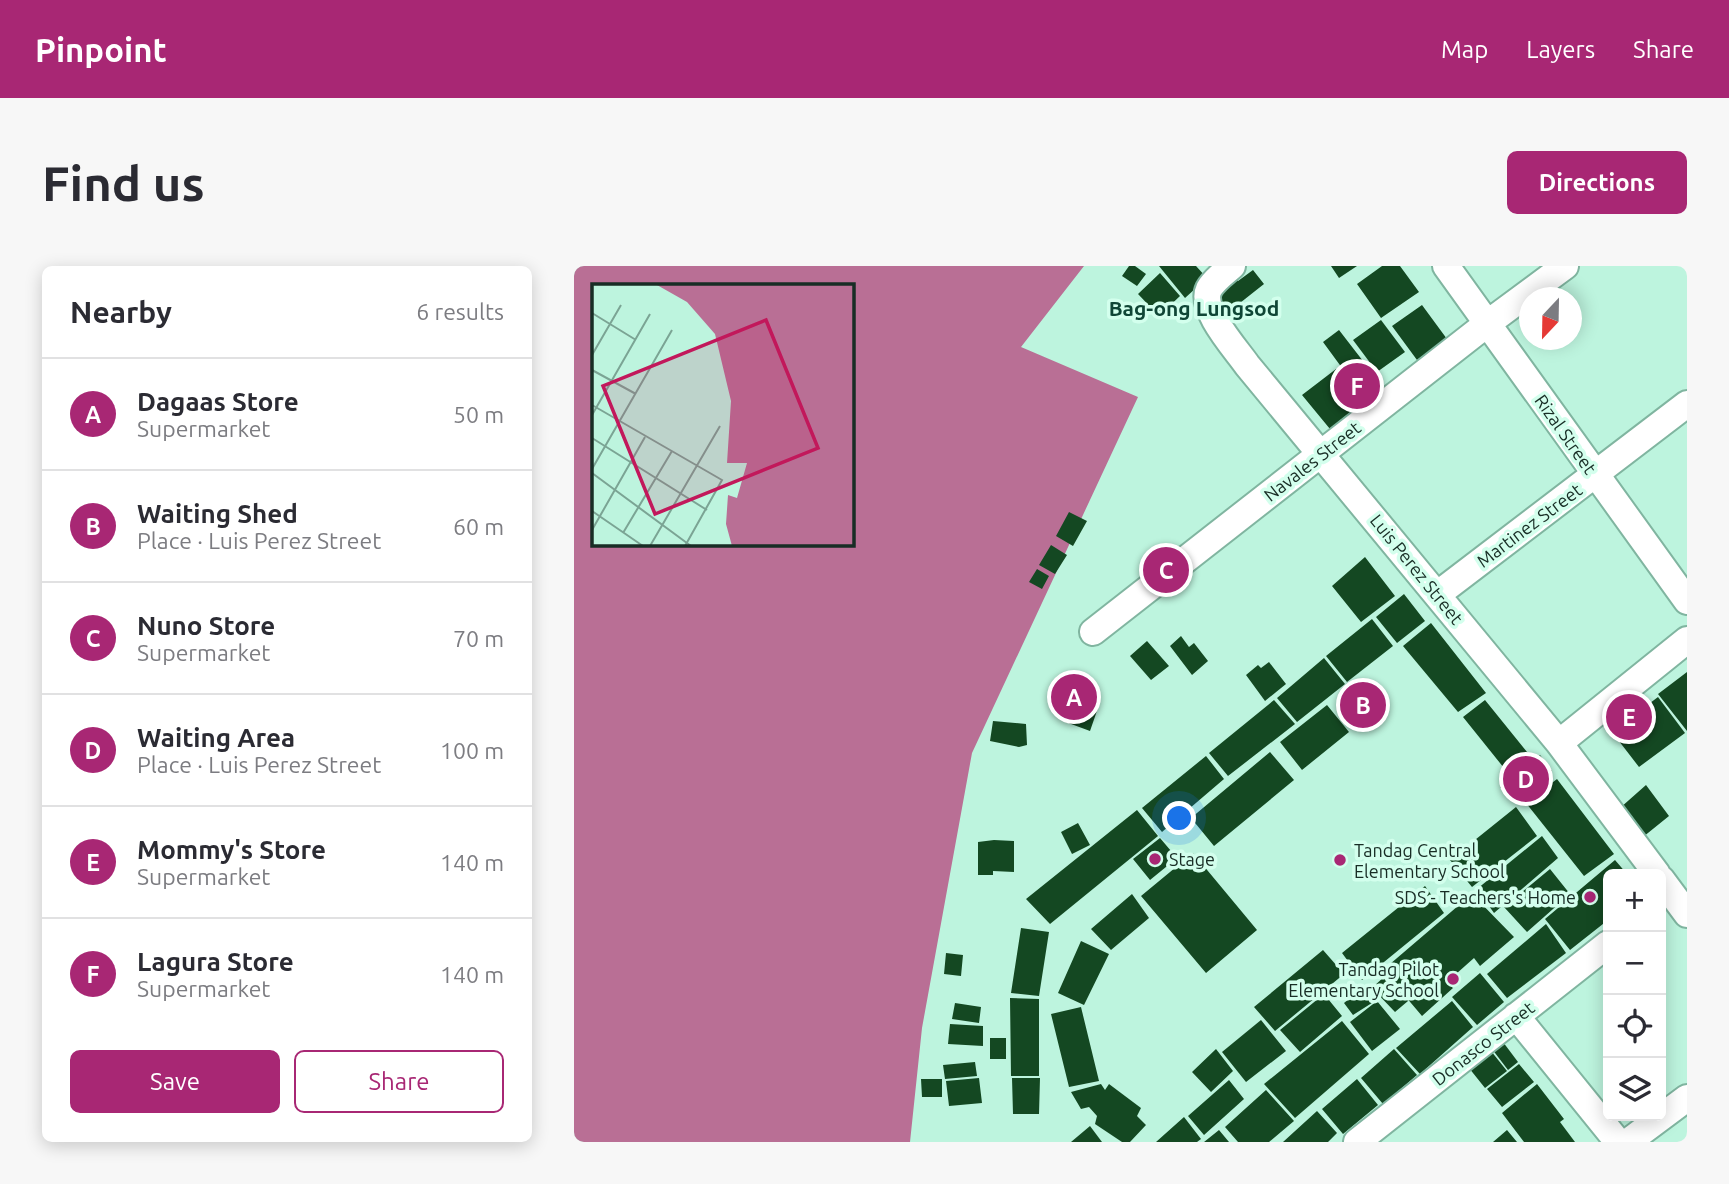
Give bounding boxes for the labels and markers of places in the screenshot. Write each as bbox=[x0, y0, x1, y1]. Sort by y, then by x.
pin: F bbox=[1334, 360, 1380, 412]
pin: C bbox=[1143, 544, 1189, 596]
pin: A bbox=[1051, 671, 1097, 723]
pin: B bbox=[1340, 679, 1386, 731]
pin: E bbox=[1606, 691, 1652, 743]
pin: D bbox=[1503, 753, 1549, 805]
place label: Tandag Central Elementary School bbox=[1354, 840, 1505, 881]
place label: Stage bbox=[1169, 849, 1215, 869]
marker: Stage bbox=[1147, 851, 1163, 867]
marker: Tandag Central Elementary School bbox=[1332, 852, 1348, 868]
place label: SDS - Teachers's Home bbox=[1395, 887, 1576, 907]
marker: SDS - Teachers's Home bbox=[1582, 889, 1598, 905]
place label: Tandag Pilot Elementary School bbox=[1288, 959, 1439, 1000]
marker: Tandag Pilot Elementary School bbox=[1445, 971, 1461, 987]

